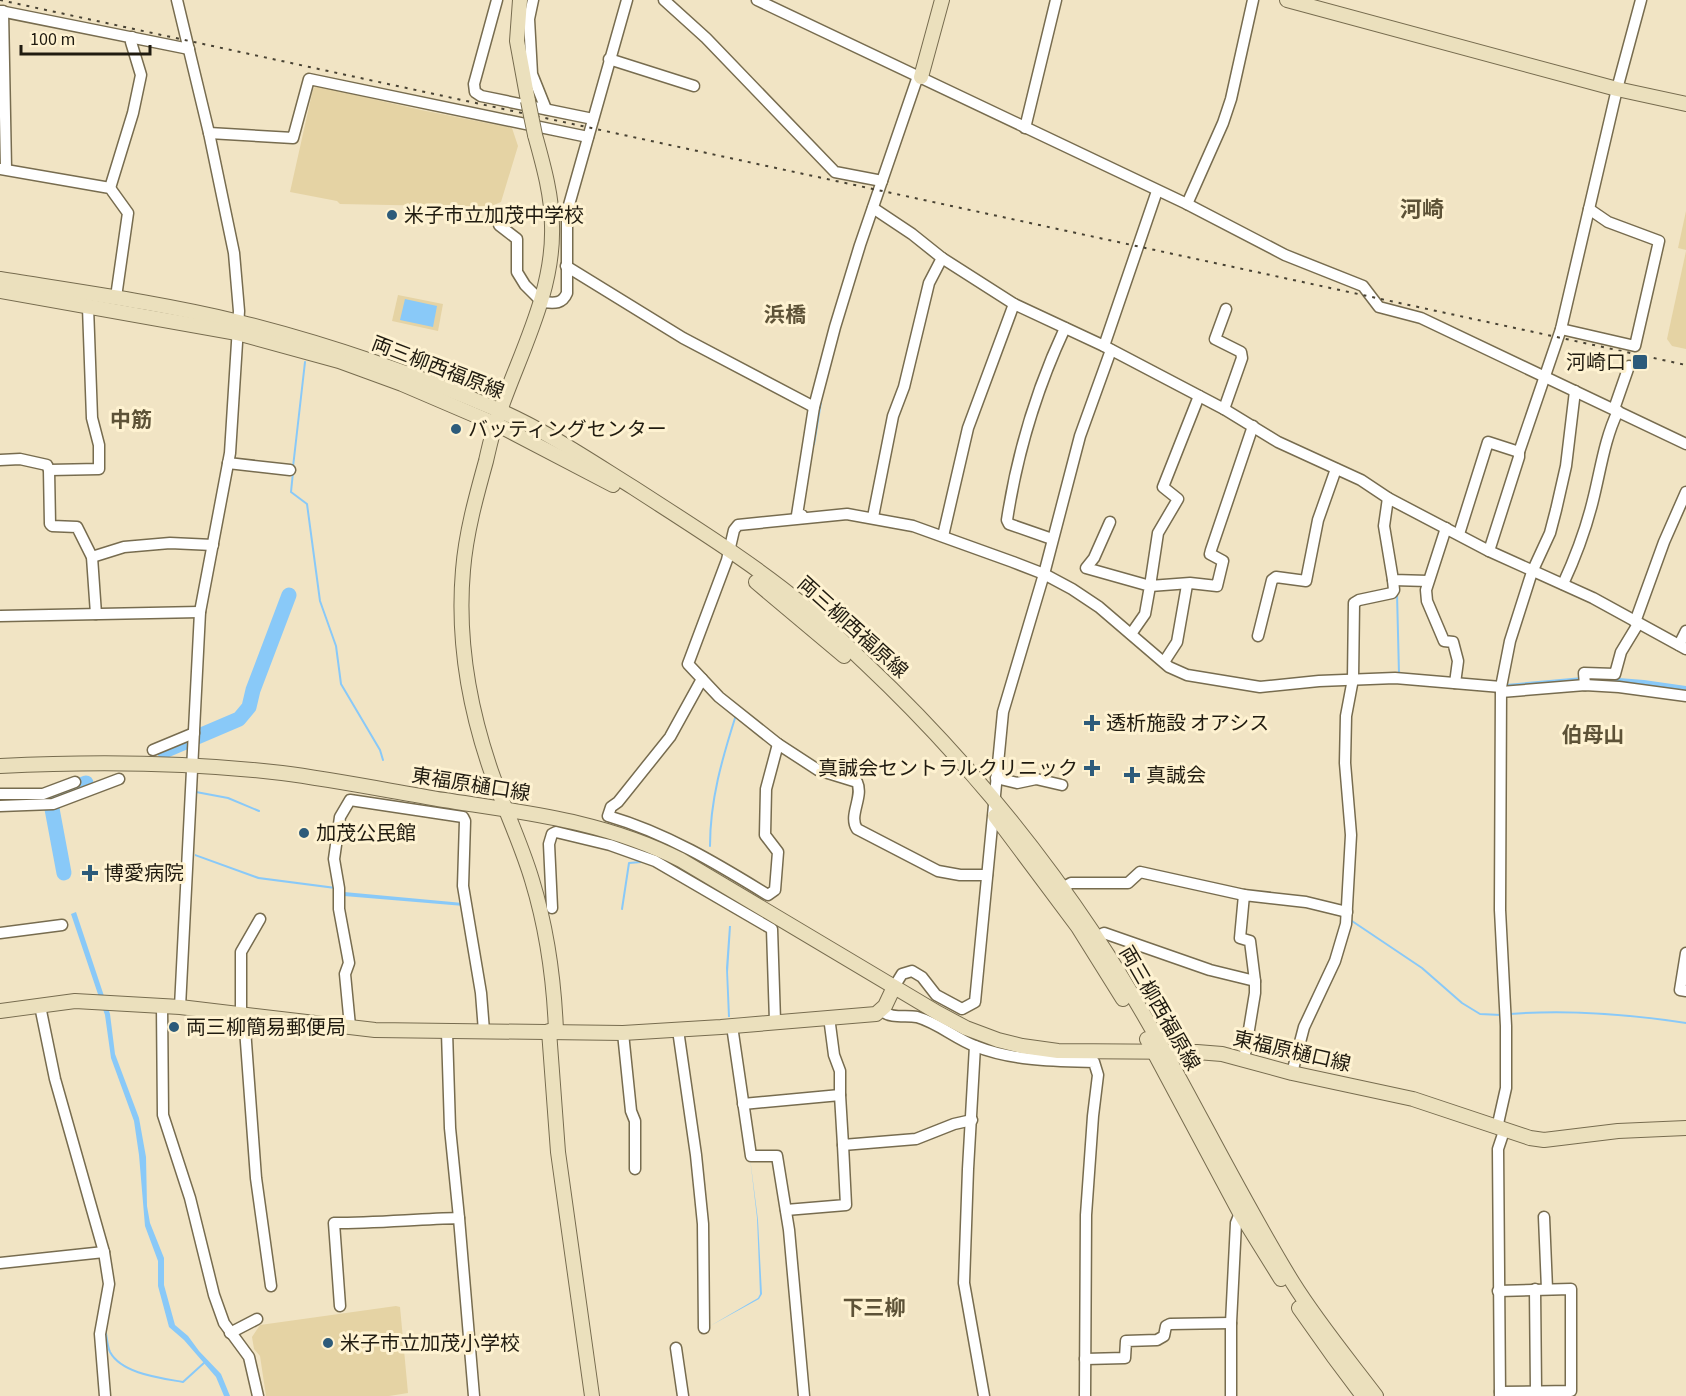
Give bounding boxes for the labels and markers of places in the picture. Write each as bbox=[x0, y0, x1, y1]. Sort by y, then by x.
place label: 米子市立加茂中学校 bbox=[404, 202, 584, 230]
marker: 米子市立加茂中学校 bbox=[385, 208, 399, 222]
place label: 河崎口 bbox=[1566, 349, 1626, 377]
marker: 河崎口 bbox=[1631, 353, 1649, 371]
place label: バッティングセンター bbox=[468, 416, 667, 444]
marker: バッティングセンター bbox=[449, 422, 463, 436]
place label: 透析施設 オアシス bbox=[1106, 710, 1269, 738]
marker: 透析施設 オアシス bbox=[1083, 714, 1101, 732]
place label: 真誠会セントラルクリニック bbox=[818, 755, 1078, 783]
marker: 真誠会セントラルクリニック bbox=[1083, 759, 1101, 777]
place label: 真誠会 bbox=[1146, 762, 1206, 790]
marker: 真誠会 bbox=[1123, 766, 1141, 784]
place label: 加茂公民館 bbox=[316, 820, 416, 848]
marker: 加茂公民館 bbox=[297, 826, 311, 840]
place label: 博愛病院 bbox=[104, 860, 184, 888]
marker: 博愛病院 bbox=[81, 864, 99, 882]
place label: 両三柳簡易郵便局 bbox=[186, 1014, 346, 1042]
marker: 両三柳簡易郵便局 bbox=[167, 1020, 181, 1034]
place label: 米子市立加茂小学校 bbox=[340, 1330, 520, 1358]
marker: 米子市立加茂小学校 bbox=[321, 1336, 335, 1350]

